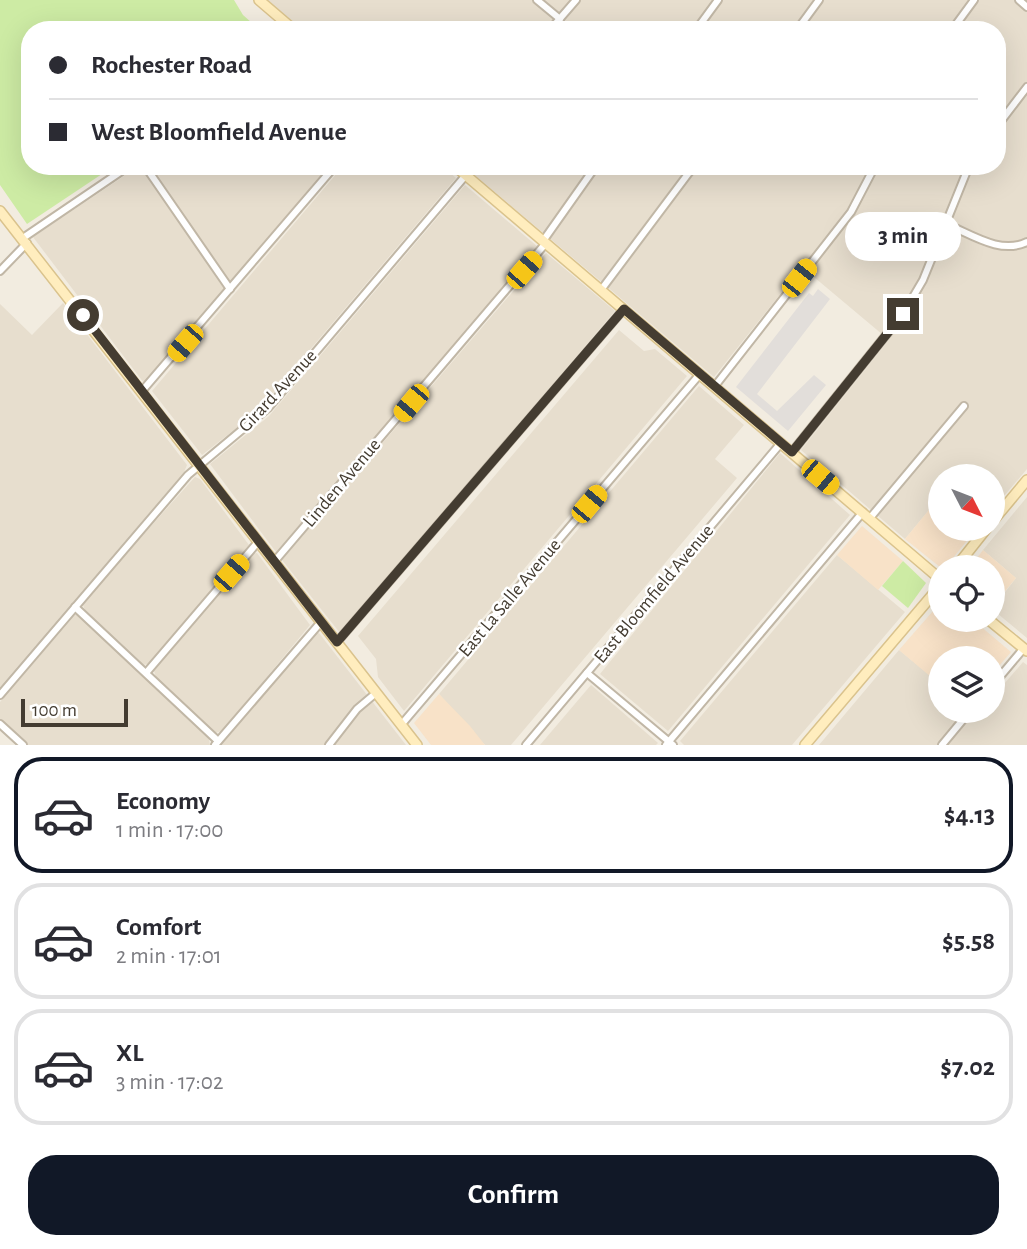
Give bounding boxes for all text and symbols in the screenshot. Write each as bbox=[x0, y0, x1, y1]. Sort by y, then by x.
text: Rochester Road bbox=[91, 52, 252, 78]
text: West Bloomfield Avenue bbox=[91, 119, 347, 145]
callout: 3 min bbox=[845, 212, 961, 262]
text: 3 min bbox=[878, 225, 928, 248]
car bbox=[503, 247, 546, 293]
car bbox=[778, 255, 821, 301]
route end bbox=[887, 298, 919, 330]
route start bbox=[67, 299, 99, 331]
car bbox=[164, 320, 207, 366]
street label: Girard Avenue bbox=[235, 346, 321, 436]
car bbox=[390, 380, 433, 426]
street label: Linden Avenue bbox=[300, 435, 384, 531]
car bbox=[798, 455, 843, 499]
north arrow bbox=[928, 464, 1004, 541]
map controls bbox=[928, 464, 1005, 723]
car bbox=[568, 481, 611, 527]
street label: East Bloomfield Avenue bbox=[591, 521, 717, 667]
street label: East La Salle Avenue bbox=[455, 535, 565, 661]
car bbox=[210, 550, 253, 596]
button: locate bbox=[928, 555, 1005, 632]
button: layers bbox=[928, 646, 1005, 723]
scale bar bbox=[21, 696, 128, 728]
text: 100 m bbox=[32, 701, 77, 720]
icon: car bbox=[32, 784, 95, 847]
text: Economy bbox=[116, 788, 210, 814]
text: $4.13 bbox=[944, 802, 995, 828]
text: 1 min · 17:00 bbox=[116, 819, 223, 842]
icon: car bbox=[32, 910, 95, 973]
text: Comfort bbox=[116, 914, 201, 940]
text: $5.58 bbox=[942, 928, 995, 954]
text: 2 min · 17:01 bbox=[116, 945, 222, 968]
icon: car bbox=[32, 1036, 95, 1099]
text: XL bbox=[116, 1040, 143, 1066]
text: $7.02 bbox=[940, 1054, 995, 1080]
text: 3 min · 17:02 bbox=[116, 1071, 223, 1094]
button: Confirm bbox=[28, 1155, 999, 1235]

